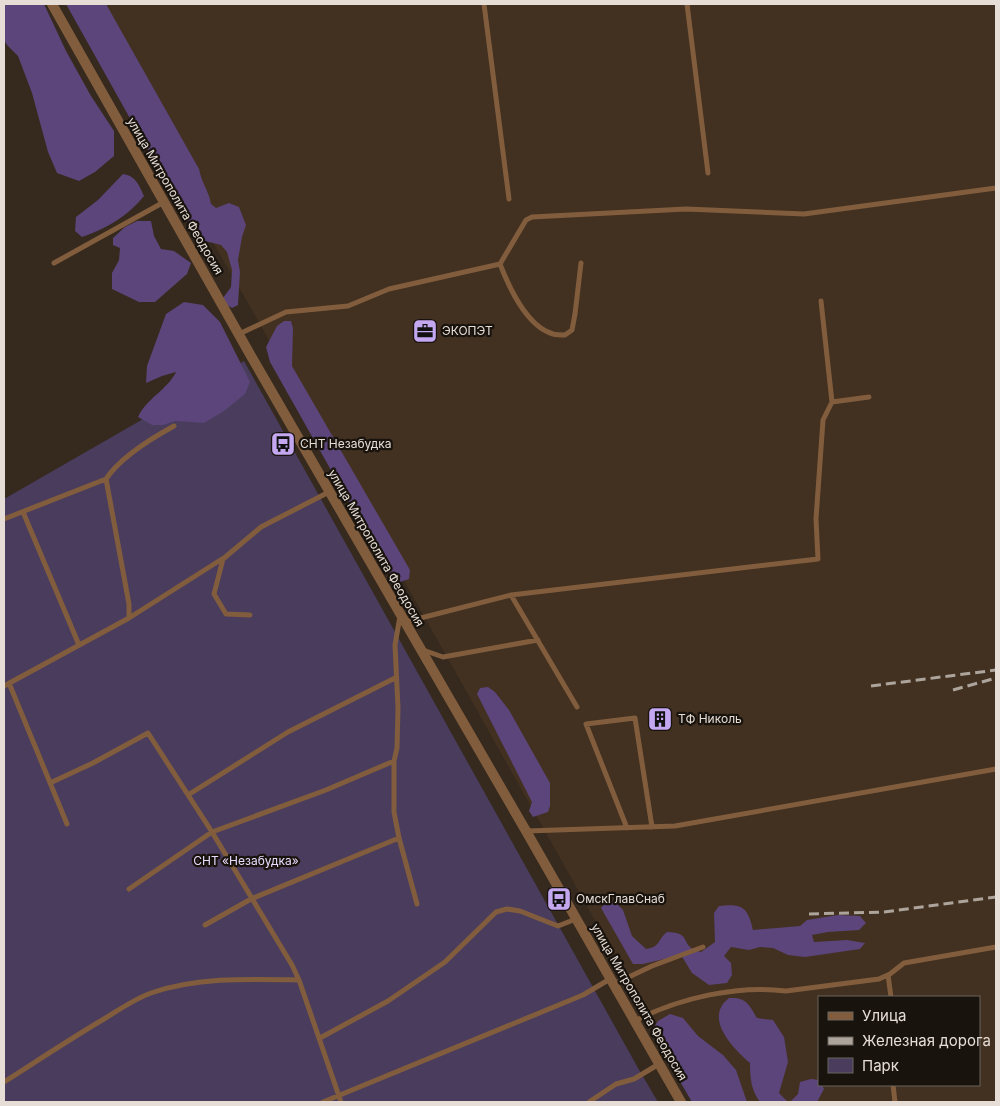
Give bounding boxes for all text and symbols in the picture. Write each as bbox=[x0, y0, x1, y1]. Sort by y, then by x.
street label: улица Митрополита Феодосия bbox=[124, 114, 227, 277]
office icon: ЭКОПЭТ bbox=[412, 318, 438, 344]
place label: ЭКОПЭТ bbox=[442, 323, 493, 338]
bus stop icon: СНТ Незабудка bbox=[270, 431, 296, 457]
place label: СНТ Незабудка bbox=[300, 436, 391, 451]
street label: улица Митрополита Феодосия bbox=[325, 466, 428, 629]
building icon: ТФ Николь bbox=[647, 706, 673, 732]
place label: ТФ Николь bbox=[678, 711, 742, 726]
park label: СНТ «Незабудка» bbox=[193, 853, 299, 868]
bus stop icon: ОмскГлавСнаб bbox=[546, 886, 572, 912]
place label: ОмскГлавСнаб bbox=[576, 891, 665, 906]
street label: улица Митрополита Феодосия bbox=[588, 920, 691, 1083]
legend bbox=[818, 996, 980, 1086]
text: Улица bbox=[862, 1006, 906, 1025]
text: Железная дорога bbox=[862, 1031, 991, 1050]
text: Парк bbox=[862, 1056, 899, 1075]

